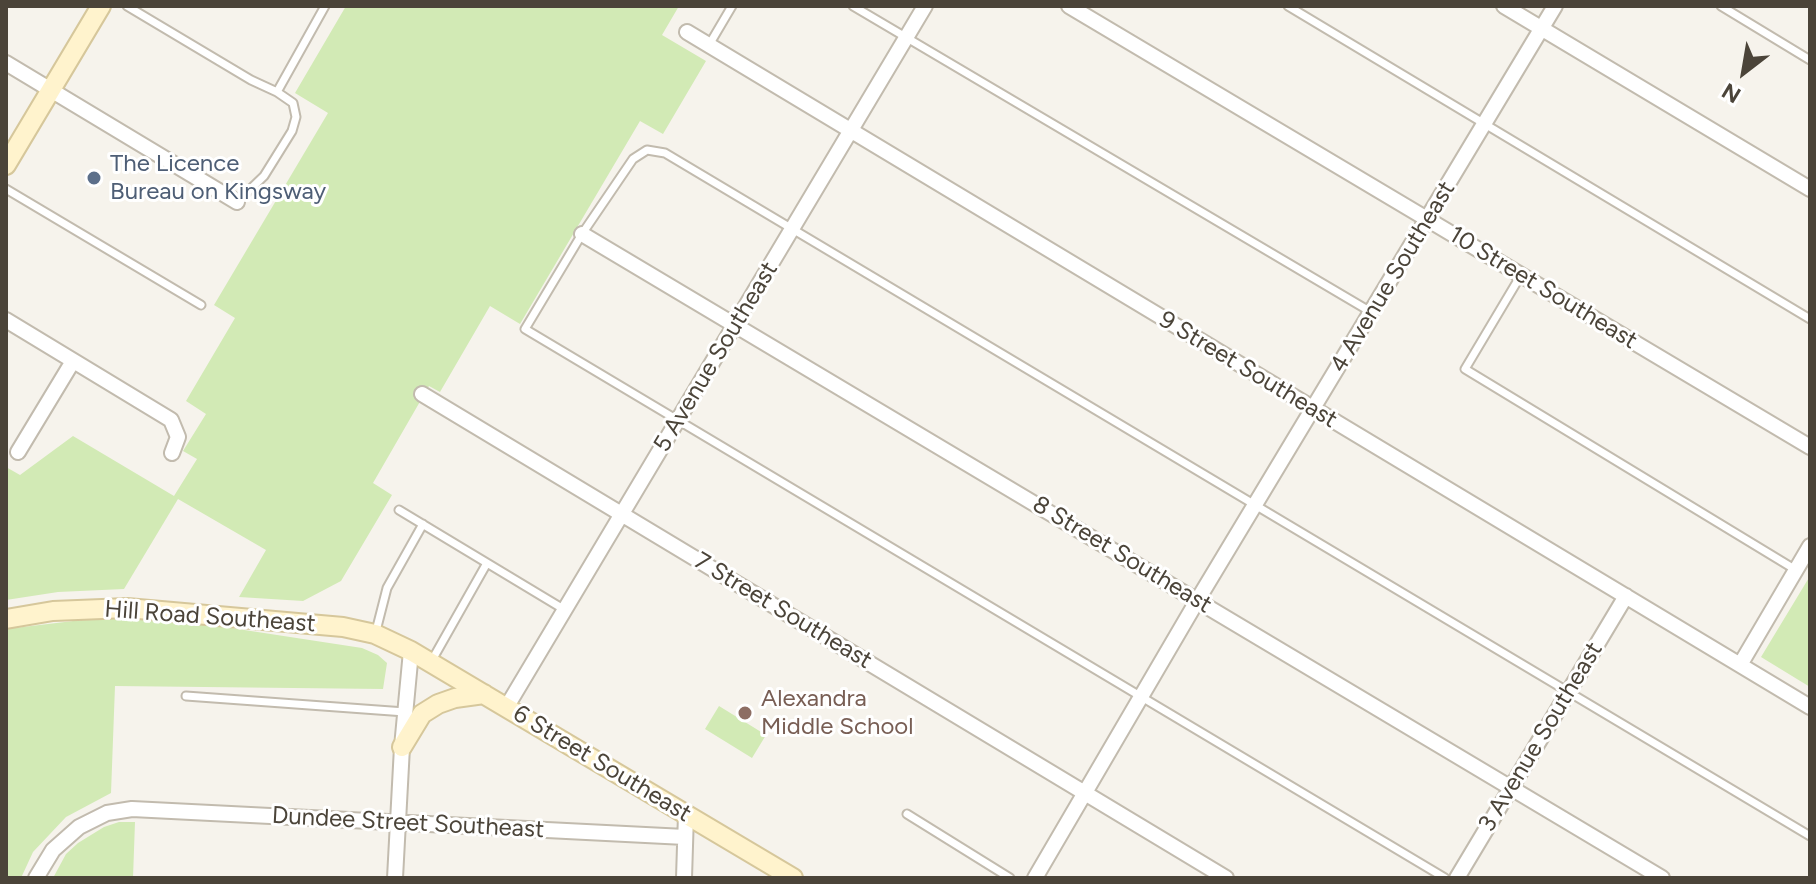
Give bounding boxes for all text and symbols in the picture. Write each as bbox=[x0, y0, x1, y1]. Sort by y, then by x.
north arrow bbox=[1704, 32, 1784, 112]
text: N bbox=[1717, 77, 1746, 109]
place label: The Licence Bureau on Kingsway bbox=[110, 150, 326, 206]
marker: The Licence Bureau on Kingsway bbox=[85, 169, 103, 187]
street label: 4 Avenue Southeast bbox=[1325, 176, 1461, 378]
street label: 10 Street Southeast bbox=[1444, 220, 1642, 356]
street label: 5 Avenue Southeast bbox=[648, 257, 784, 457]
street label: 9 Street Southeast bbox=[1154, 305, 1342, 435]
street label: 8 Street Southeast bbox=[1027, 490, 1217, 620]
street label: 7 Street Southeast bbox=[689, 547, 877, 675]
street label: Hill Road Southeast bbox=[104, 595, 316, 639]
street label: 3 Avenue Southeast bbox=[1473, 637, 1609, 837]
place label: Alexandra Middle School bbox=[761, 685, 914, 741]
street label: 6 Street Southeast bbox=[508, 699, 696, 829]
marker: Alexandra Middle School bbox=[736, 704, 754, 722]
street label: Dundee Street Southeast bbox=[271, 801, 545, 845]

